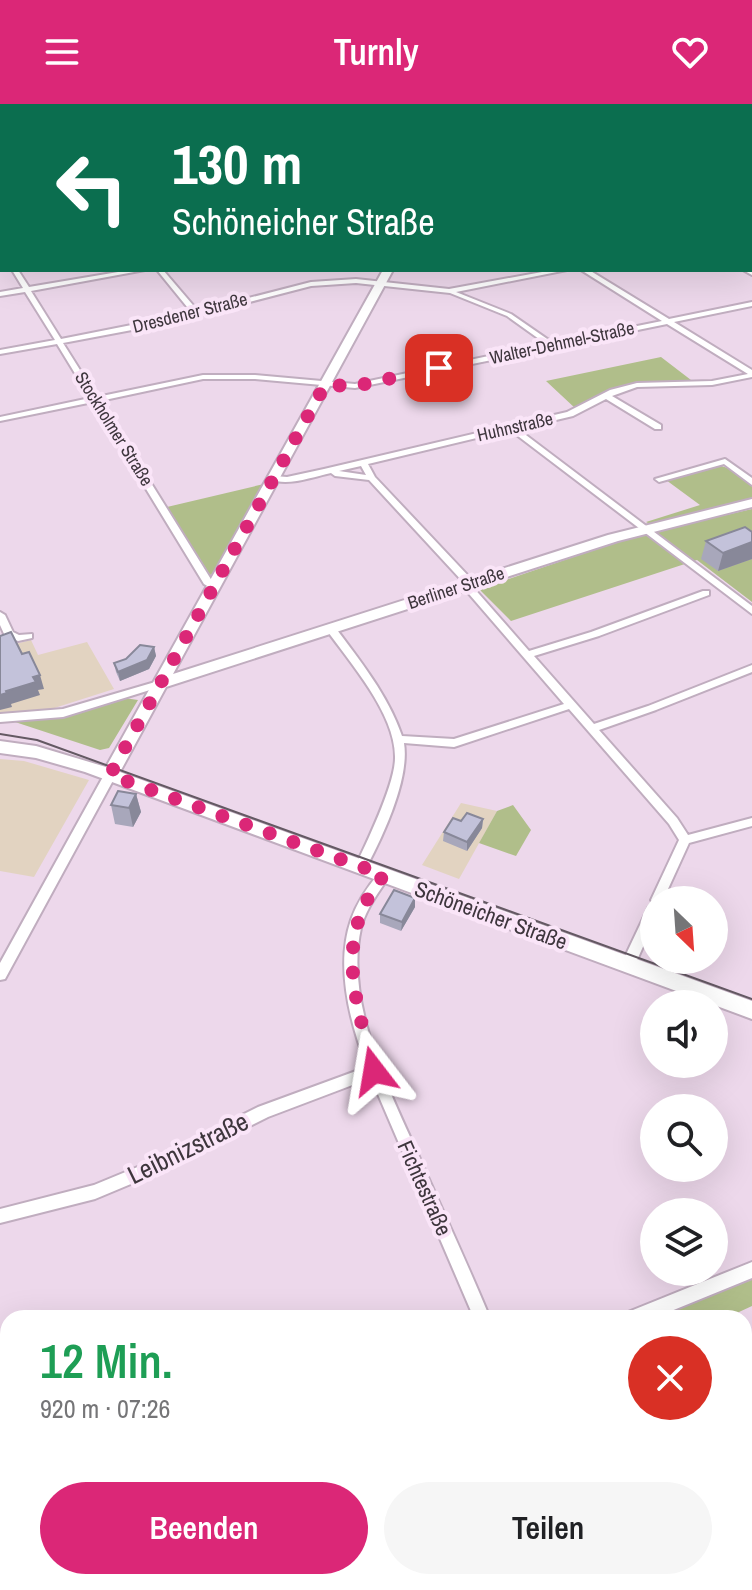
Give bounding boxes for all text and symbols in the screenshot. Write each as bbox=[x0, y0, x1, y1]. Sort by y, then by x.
text: Turnly bbox=[333, 28, 419, 76]
icon: menu bbox=[40, 30, 84, 74]
icon: heart bbox=[668, 30, 712, 74]
text: 130 m bbox=[172, 126, 302, 201]
icon: left bbox=[40, 136, 144, 240]
text: Schöneicher Straße bbox=[172, 198, 435, 246]
street label: Dresdener Straße bbox=[130, 286, 250, 339]
street label: Walter-Dehmel-Straße bbox=[487, 315, 636, 370]
pin bbox=[405, 334, 473, 402]
icon: arrive bbox=[417, 346, 461, 390]
street label: Stockholmer Straße bbox=[69, 367, 160, 491]
street label: Huhnstraße bbox=[475, 406, 555, 447]
street label: Berliner Straße bbox=[404, 560, 507, 615]
street label: Schöneicher Straße bbox=[410, 873, 572, 957]
north arrow bbox=[640, 886, 728, 974]
map controls bbox=[640, 886, 728, 1286]
button: sound bbox=[640, 990, 728, 1078]
position arrow bbox=[332, 1029, 416, 1113]
button: search bbox=[640, 1094, 728, 1182]
street label: Leibnizstraße bbox=[122, 1103, 254, 1192]
street label: Fichtestraße bbox=[391, 1136, 459, 1240]
button: layers bbox=[640, 1198, 728, 1286]
text: 12 Min. bbox=[40, 1328, 173, 1393]
button: close bbox=[628, 1336, 712, 1420]
text: 920 m · 07:26 bbox=[40, 1391, 170, 1426]
button: Beenden bbox=[40, 1482, 368, 1574]
button: Teilen bbox=[384, 1482, 712, 1574]

